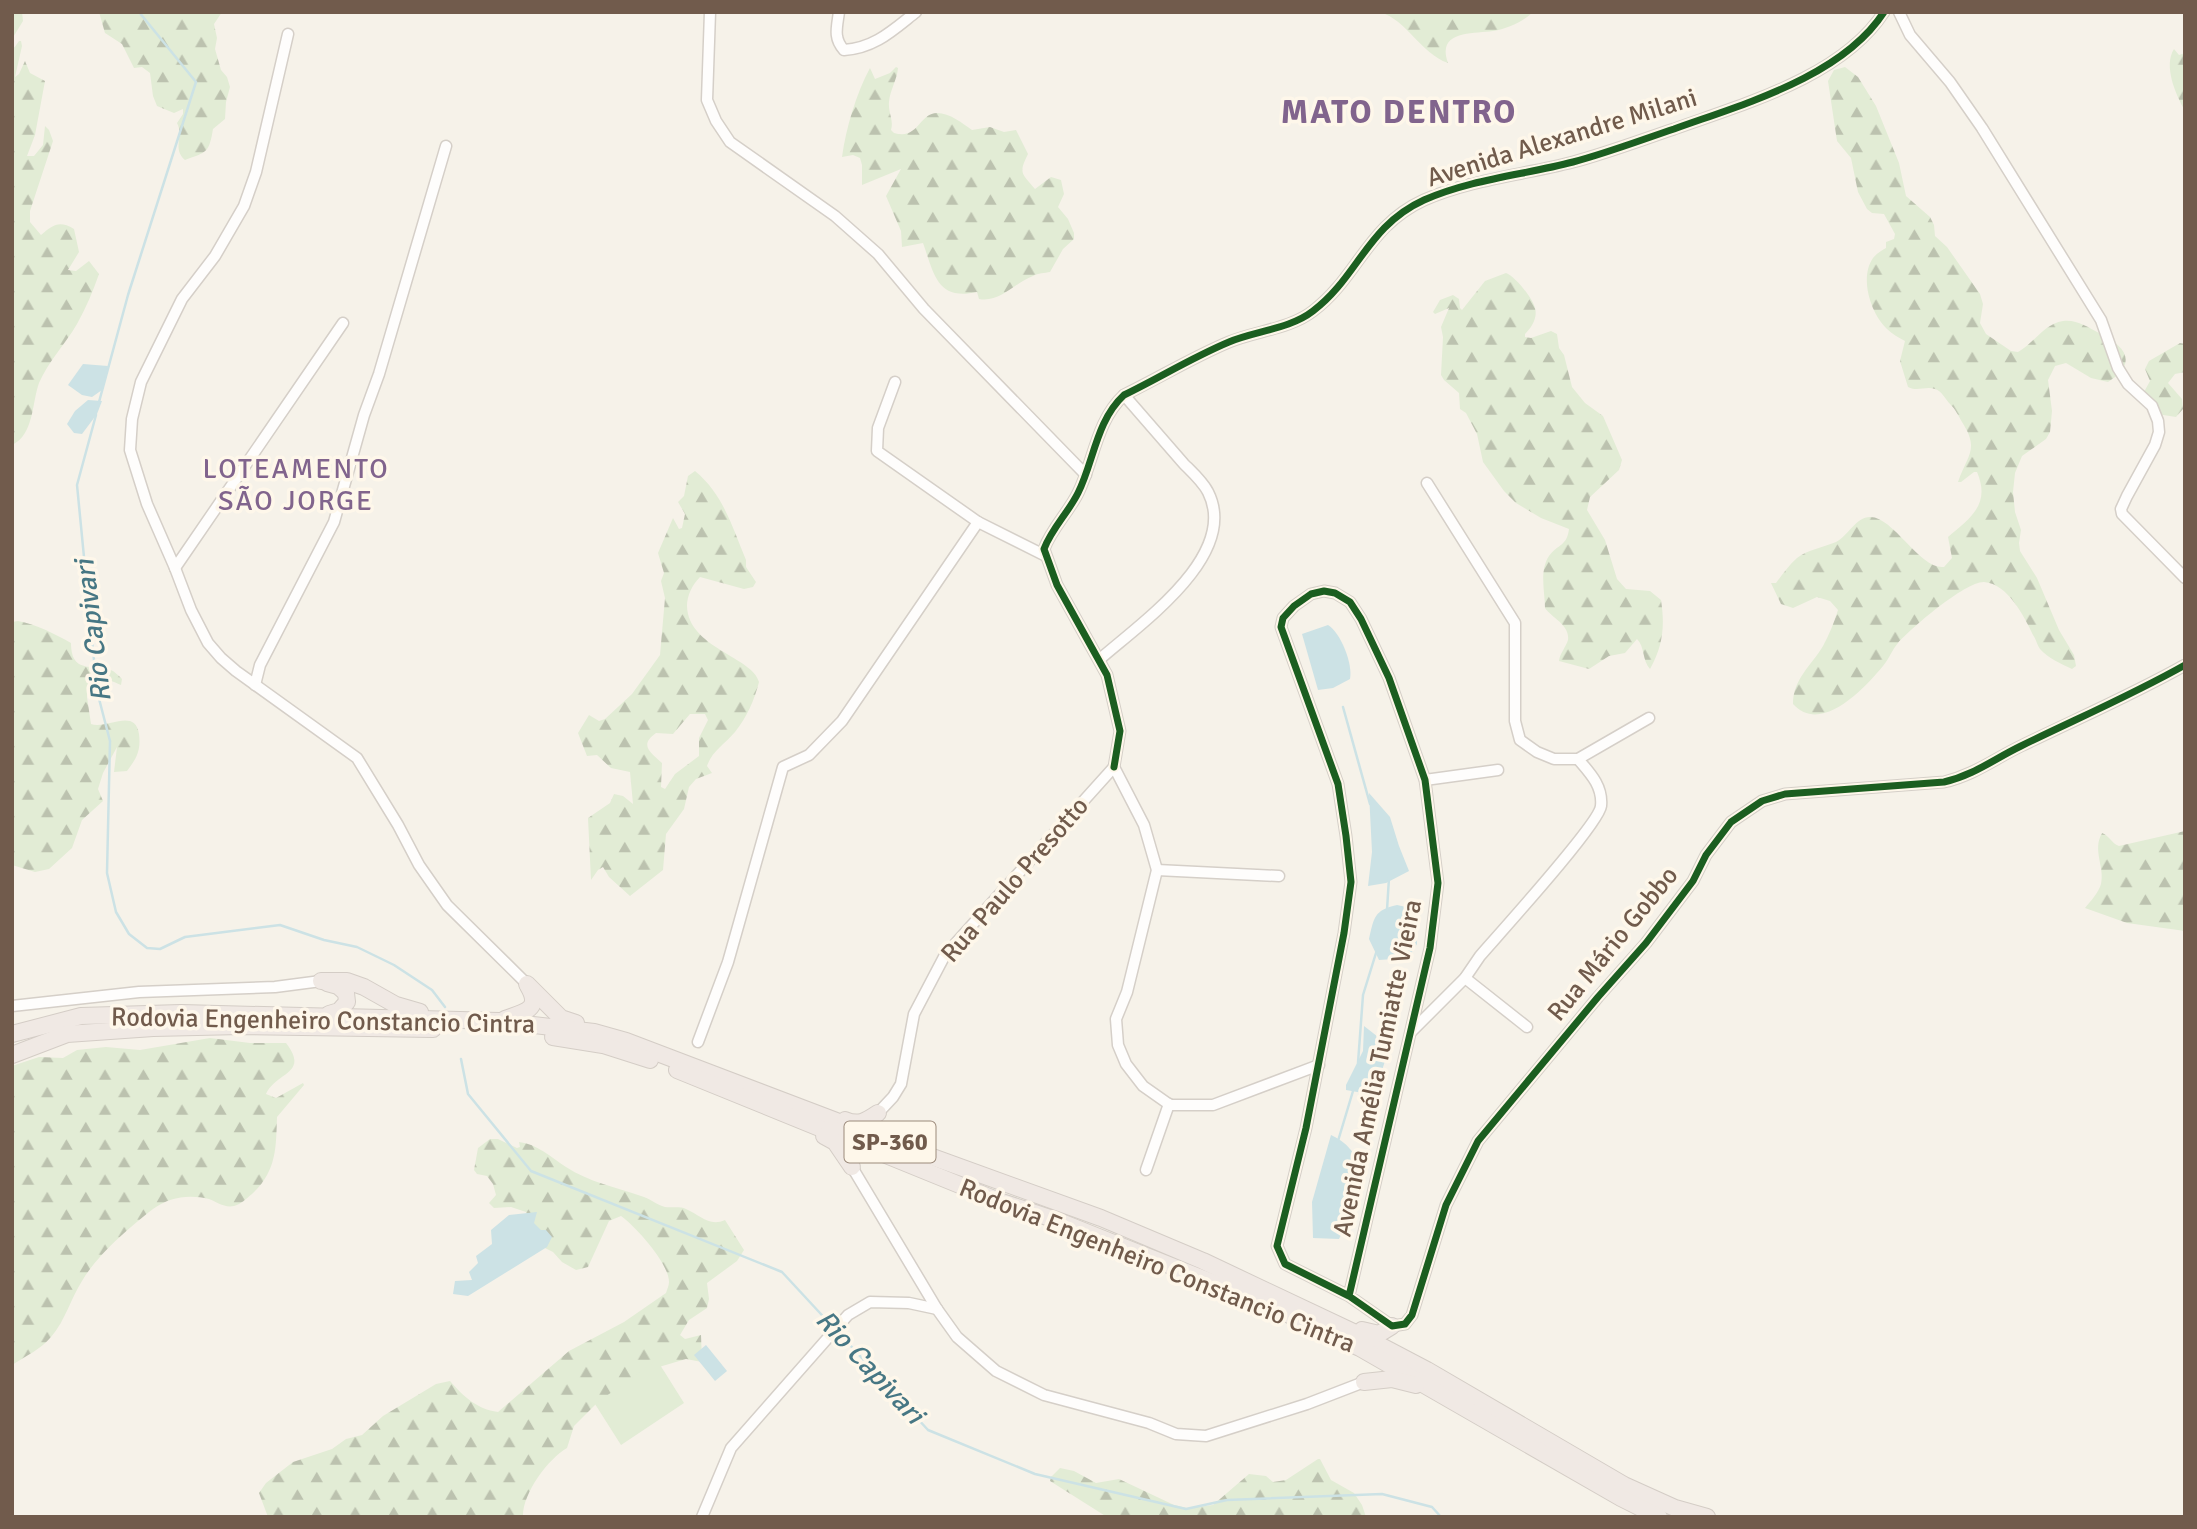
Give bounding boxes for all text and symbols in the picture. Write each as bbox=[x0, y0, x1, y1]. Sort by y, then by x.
street label: Avenida Alexandre Milani bbox=[1423, 82, 1701, 194]
district label: MATO DENTRO bbox=[1281, 92, 1517, 133]
district label: LOTEAMENTO SÃO JORGE bbox=[202, 452, 390, 518]
water label: Rio Capivari bbox=[67, 555, 119, 704]
street label: Rua Paulo Presotto bbox=[934, 791, 1096, 969]
street label: Rua Mário Gobbo bbox=[1541, 860, 1685, 1028]
street label: Avenida Amélia Tumiatte Vieira bbox=[1327, 897, 1429, 1239]
street label: Rodovia Engenheiro Constancio Cintra bbox=[111, 1001, 535, 1041]
road number: SP-360 bbox=[844, 1122, 936, 1162]
street label: Rodovia Engenheiro Constancio Cintra bbox=[954, 1172, 1360, 1360]
water label: Rio Capivari bbox=[809, 1303, 933, 1433]

